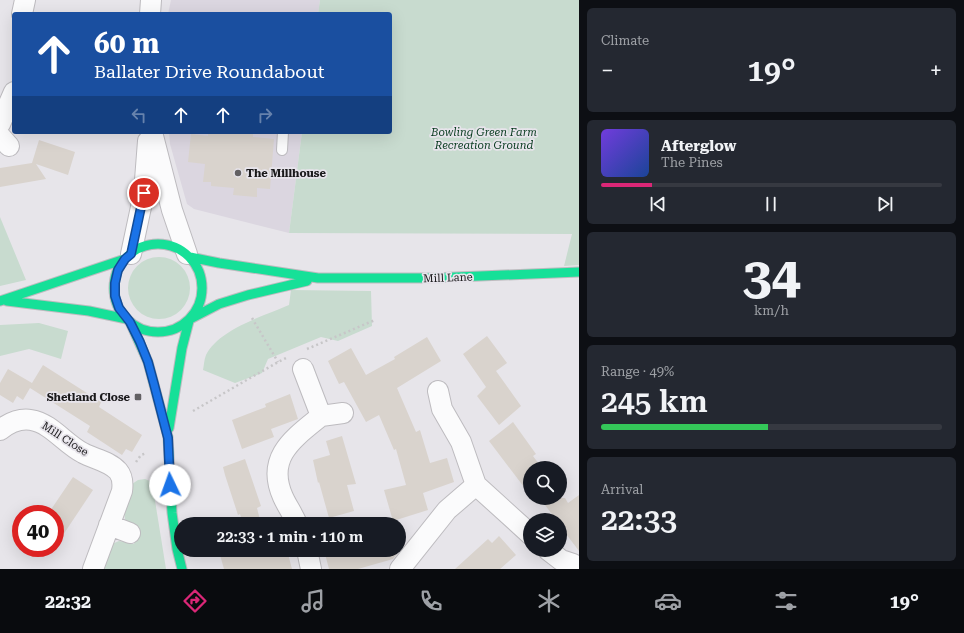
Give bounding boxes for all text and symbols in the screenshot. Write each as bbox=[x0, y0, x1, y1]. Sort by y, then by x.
text: 60 m bbox=[94, 27, 159, 60]
icon: ahead bbox=[28, 28, 80, 80]
text: Climate bbox=[601, 33, 649, 48]
text: 19° bbox=[747, 53, 796, 88]
text: − bbox=[601, 58, 613, 83]
text: + bbox=[930, 58, 942, 83]
text: Ballater Drive Roundabout bbox=[94, 61, 324, 82]
icon: left bbox=[128, 104, 150, 126]
icon: ahead bbox=[170, 104, 192, 126]
icon: ahead bbox=[212, 104, 234, 126]
icon: right bbox=[254, 104, 276, 126]
park label: Bowling Green Farm Recreation Ground bbox=[430, 126, 537, 152]
text: Afterglow bbox=[661, 137, 736, 155]
text: The Pines bbox=[661, 155, 723, 170]
place label: The Millhouse bbox=[246, 167, 327, 180]
marker: The Millhouse bbox=[233, 168, 243, 178]
pin bbox=[127, 176, 161, 210]
icon: arrive bbox=[133, 182, 155, 204]
icon: previous bbox=[647, 193, 669, 215]
icon: pause bbox=[760, 193, 782, 215]
icon: next bbox=[874, 193, 896, 215]
text: 34 bbox=[742, 246, 801, 307]
street label: Mill Lane bbox=[423, 271, 473, 285]
text: km/h bbox=[754, 303, 789, 318]
text: Range · 49% bbox=[601, 364, 674, 379]
text: 245 km bbox=[601, 384, 708, 419]
place label: Shetland Close bbox=[47, 391, 131, 404]
marker: Shetland Close bbox=[133, 392, 143, 402]
street label: Mill Close bbox=[39, 419, 91, 459]
map controls bbox=[523, 461, 567, 557]
button: search bbox=[523, 461, 567, 505]
position arrow bbox=[149, 464, 191, 506]
text: Arrival bbox=[601, 482, 643, 497]
text: 22:33 bbox=[601, 502, 677, 537]
speed limit sign: 40 bbox=[12, 505, 64, 557]
button: layers bbox=[523, 513, 567, 557]
text: 22:33 · 1 min · 110 m bbox=[217, 528, 363, 546]
icon: directions bbox=[181, 587, 209, 615]
icon: music bbox=[299, 587, 327, 615]
icon: phone bbox=[417, 587, 445, 615]
icon: climate bbox=[535, 587, 563, 615]
icon: car bbox=[654, 587, 682, 615]
icon: filters bbox=[772, 587, 800, 615]
text: 22:32 bbox=[45, 591, 91, 612]
text: 19° bbox=[890, 591, 919, 612]

